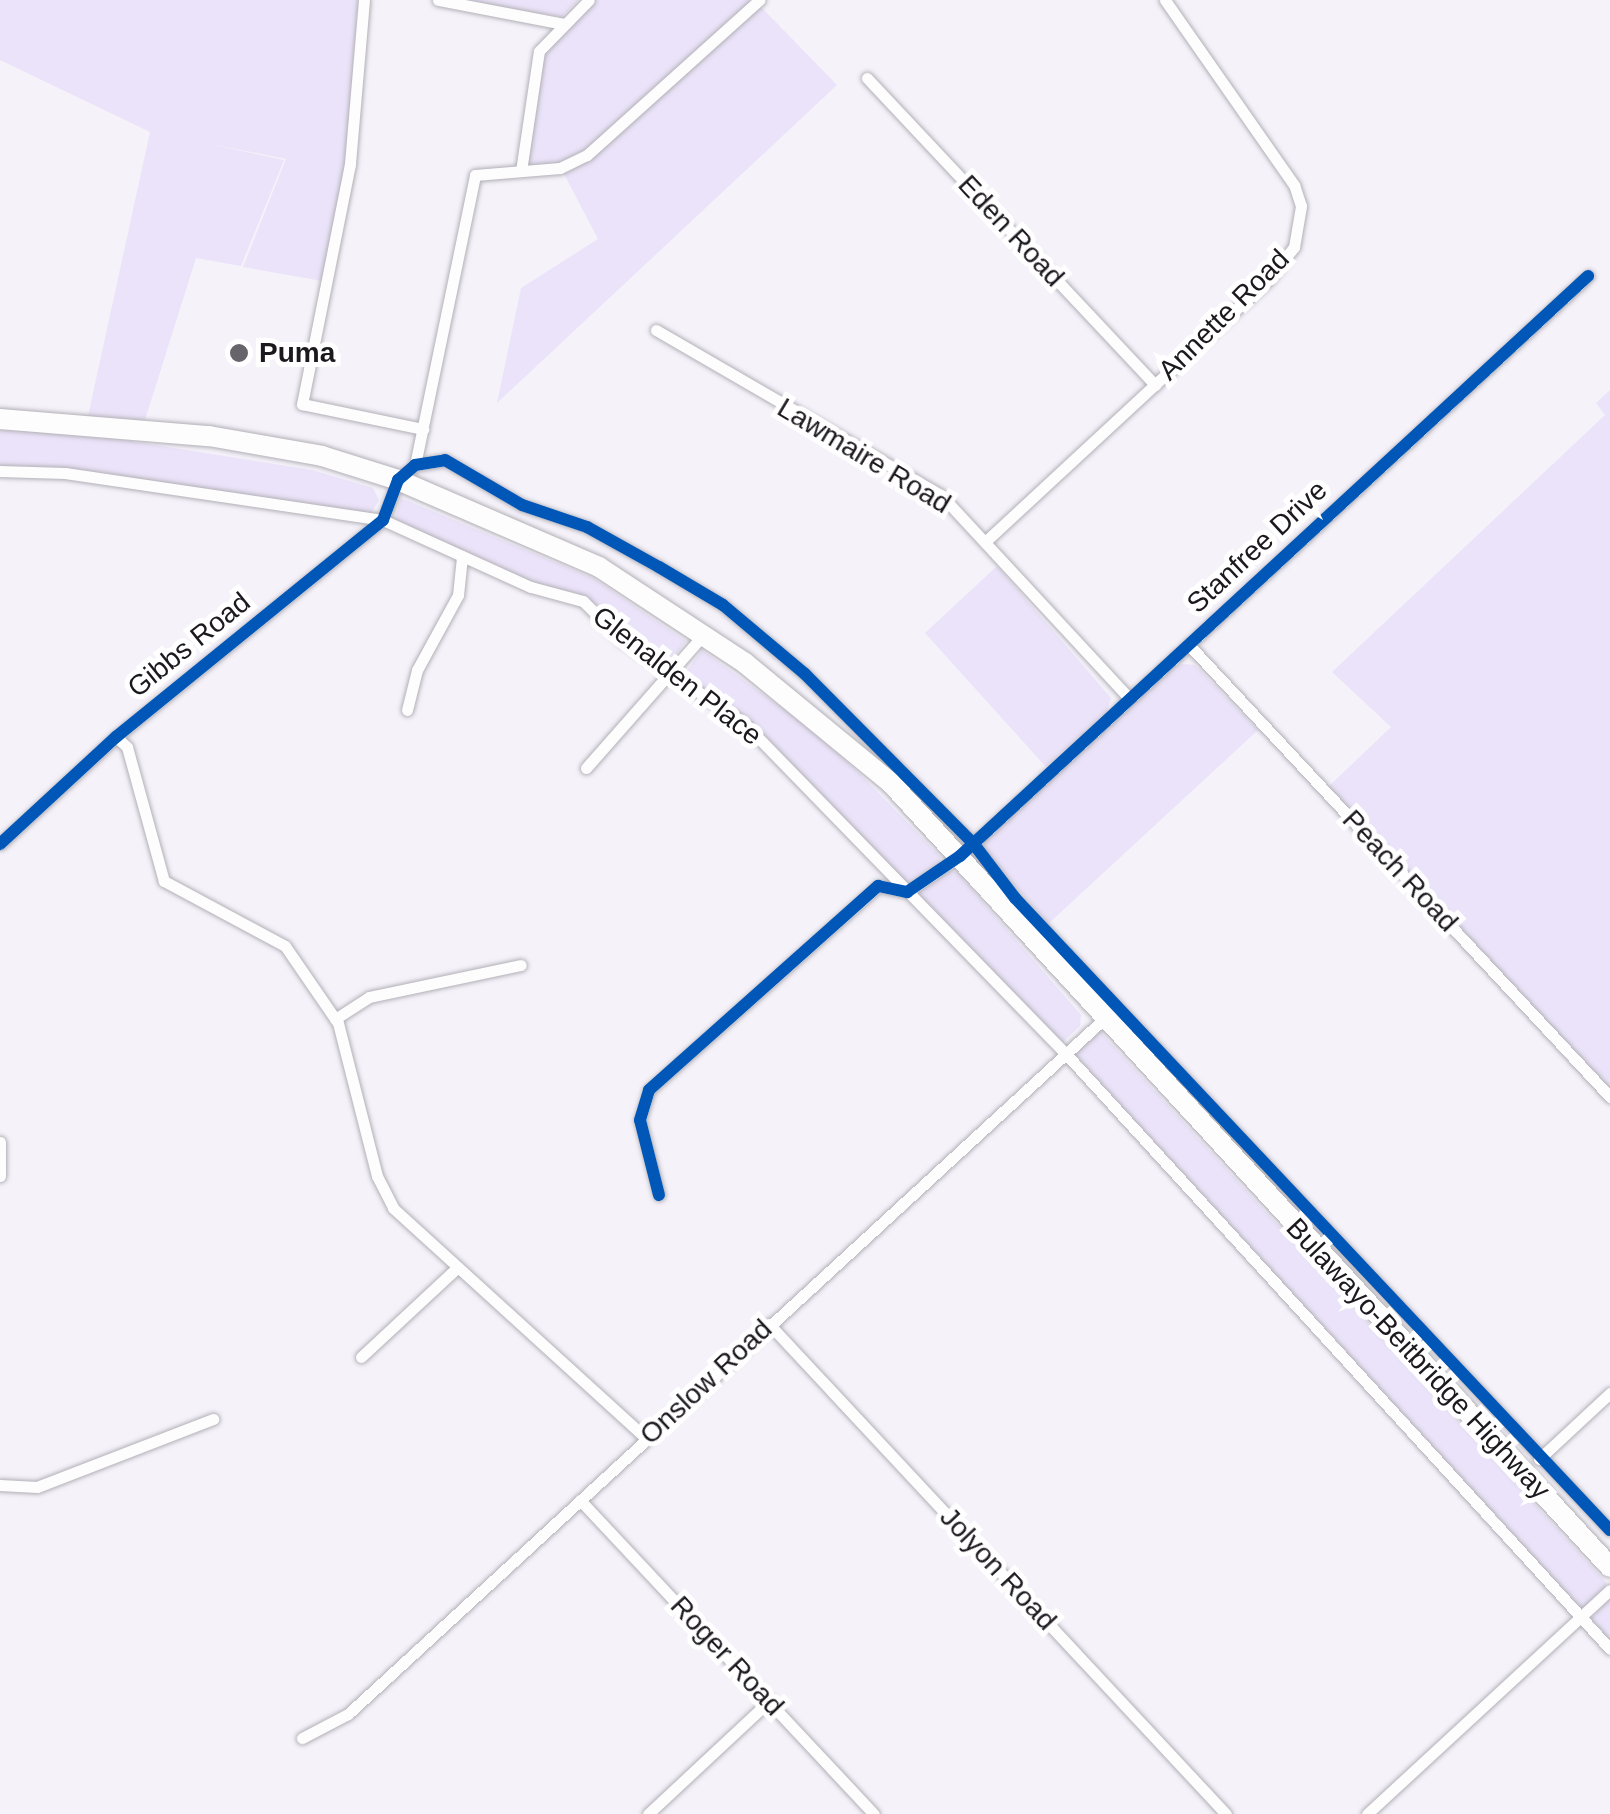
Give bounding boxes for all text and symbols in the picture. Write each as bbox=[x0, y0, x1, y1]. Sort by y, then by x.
street label: Eden Road bbox=[951, 168, 1071, 294]
street label: Annette Road bbox=[1152, 243, 1296, 387]
place label: Puma bbox=[259, 336, 335, 370]
marker: Puma bbox=[228, 342, 250, 364]
street label: Lawmaire Road bbox=[771, 391, 957, 521]
street label: Stanfree Drive bbox=[1180, 474, 1334, 620]
street label: Gibbs Road bbox=[121, 585, 257, 705]
street label: Glenalden Place bbox=[586, 600, 768, 752]
street label: Peach Road bbox=[1335, 803, 1465, 939]
street label: Bulawayo-Beitbridge Highway bbox=[1279, 1212, 1557, 1506]
street label: Onslow Road bbox=[633, 1312, 779, 1452]
street label: Jolyon Road bbox=[933, 1501, 1063, 1637]
street label: Roger Road bbox=[663, 1589, 791, 1723]

